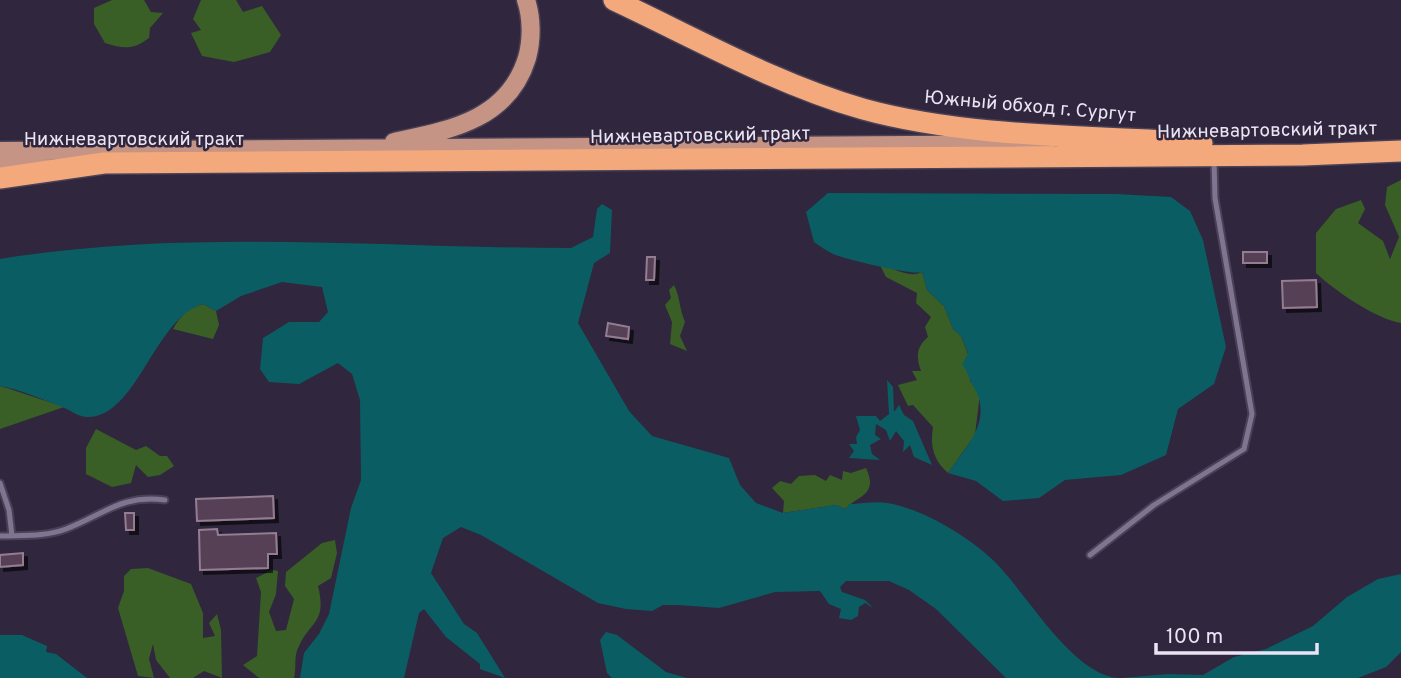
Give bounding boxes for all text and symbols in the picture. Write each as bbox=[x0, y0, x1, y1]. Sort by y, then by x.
street label: Южный обход г. Сургут bbox=[923, 86, 1137, 128]
street label: Нижневартовский тракт bbox=[1157, 117, 1378, 145]
street label: Нижневартовский тракт bbox=[590, 122, 811, 150]
street label: Нижневартовский тракт bbox=[24, 128, 245, 152]
scale bar bbox=[1156, 612, 1317, 656]
text: 100 m bbox=[1166, 624, 1223, 651]

